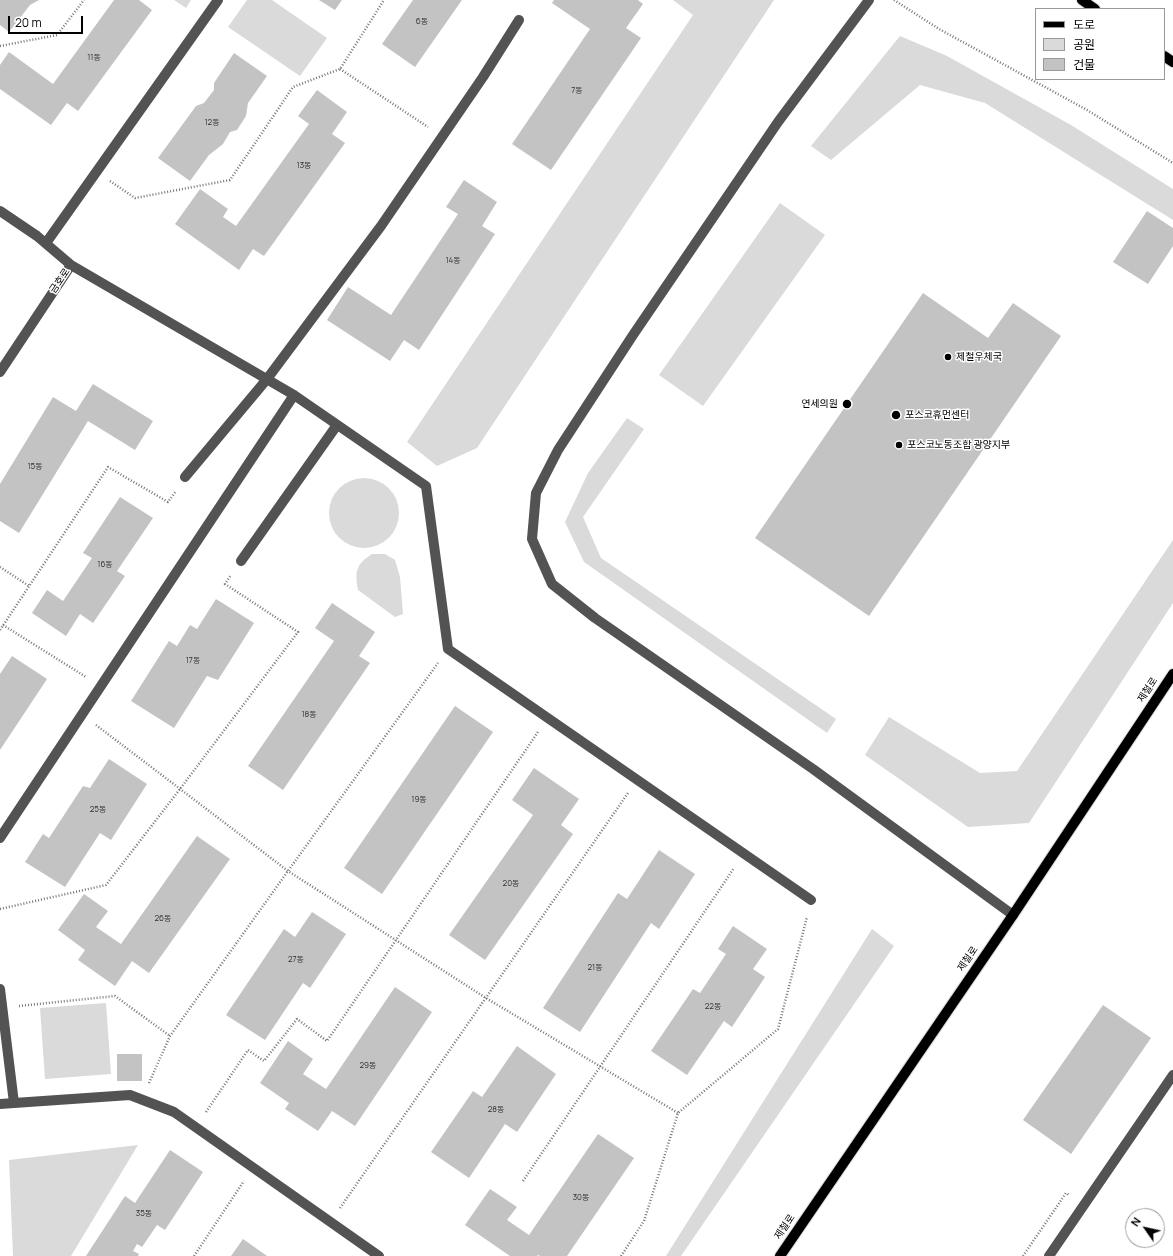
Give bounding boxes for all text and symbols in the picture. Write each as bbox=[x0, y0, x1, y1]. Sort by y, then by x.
scale bar bbox=[10, 8, 85, 34]
legend bbox=[1035, 8, 1165, 80]
text: 20 m bbox=[15, 14, 42, 31]
text: 도로 bbox=[1073, 16, 1095, 33]
house number: 6동 bbox=[416, 17, 428, 27]
text: 공원 bbox=[1073, 36, 1095, 53]
house number: 11동 bbox=[87, 53, 101, 63]
text: 건물 bbox=[1073, 56, 1095, 73]
house number: 7동 bbox=[571, 86, 583, 96]
house number: 12동 bbox=[204, 118, 220, 128]
house number: 13동 bbox=[297, 161, 311, 171]
house number: 14동 bbox=[445, 256, 461, 266]
street label: 금호로 bbox=[47, 266, 73, 296]
place label: 제철우체국 bbox=[956, 351, 1002, 363]
marker: 제철우체국 bbox=[943, 352, 953, 362]
place label: 연세의원 bbox=[801, 398, 838, 410]
marker: 연세의원 bbox=[841, 398, 853, 410]
marker: 포스코휴먼센터 bbox=[890, 409, 902, 421]
place label: 포스코휴먼센터 bbox=[905, 409, 969, 421]
place label: 포스코노동조합 광양지부 bbox=[907, 439, 1010, 451]
marker: 포스코노동조합 광양지부 bbox=[894, 440, 904, 450]
house number: 15동 bbox=[27, 462, 43, 472]
house number: 16동 bbox=[97, 560, 113, 570]
house number: 17동 bbox=[186, 656, 200, 666]
street label: 제철로 bbox=[1135, 675, 1161, 705]
house number: 18동 bbox=[301, 710, 317, 720]
house number: 19동 bbox=[411, 795, 427, 805]
house number: 25동 bbox=[90, 805, 106, 815]
house number: 20동 bbox=[503, 879, 519, 889]
house number: 26동 bbox=[155, 914, 171, 924]
street label: 제철로 bbox=[955, 944, 981, 974]
house number: 27동 bbox=[288, 955, 304, 965]
house number: 21동 bbox=[587, 963, 603, 973]
house number: 22동 bbox=[705, 1002, 721, 1012]
house number: 29동 bbox=[360, 1061, 376, 1071]
house number: 28동 bbox=[488, 1105, 504, 1115]
house number: 30동 bbox=[573, 1193, 589, 1203]
north arrow bbox=[1125, 1208, 1165, 1248]
house number: 35동 bbox=[136, 1209, 152, 1219]
street label: 제철로 bbox=[772, 1212, 798, 1242]
text: N bbox=[1127, 1214, 1144, 1229]

